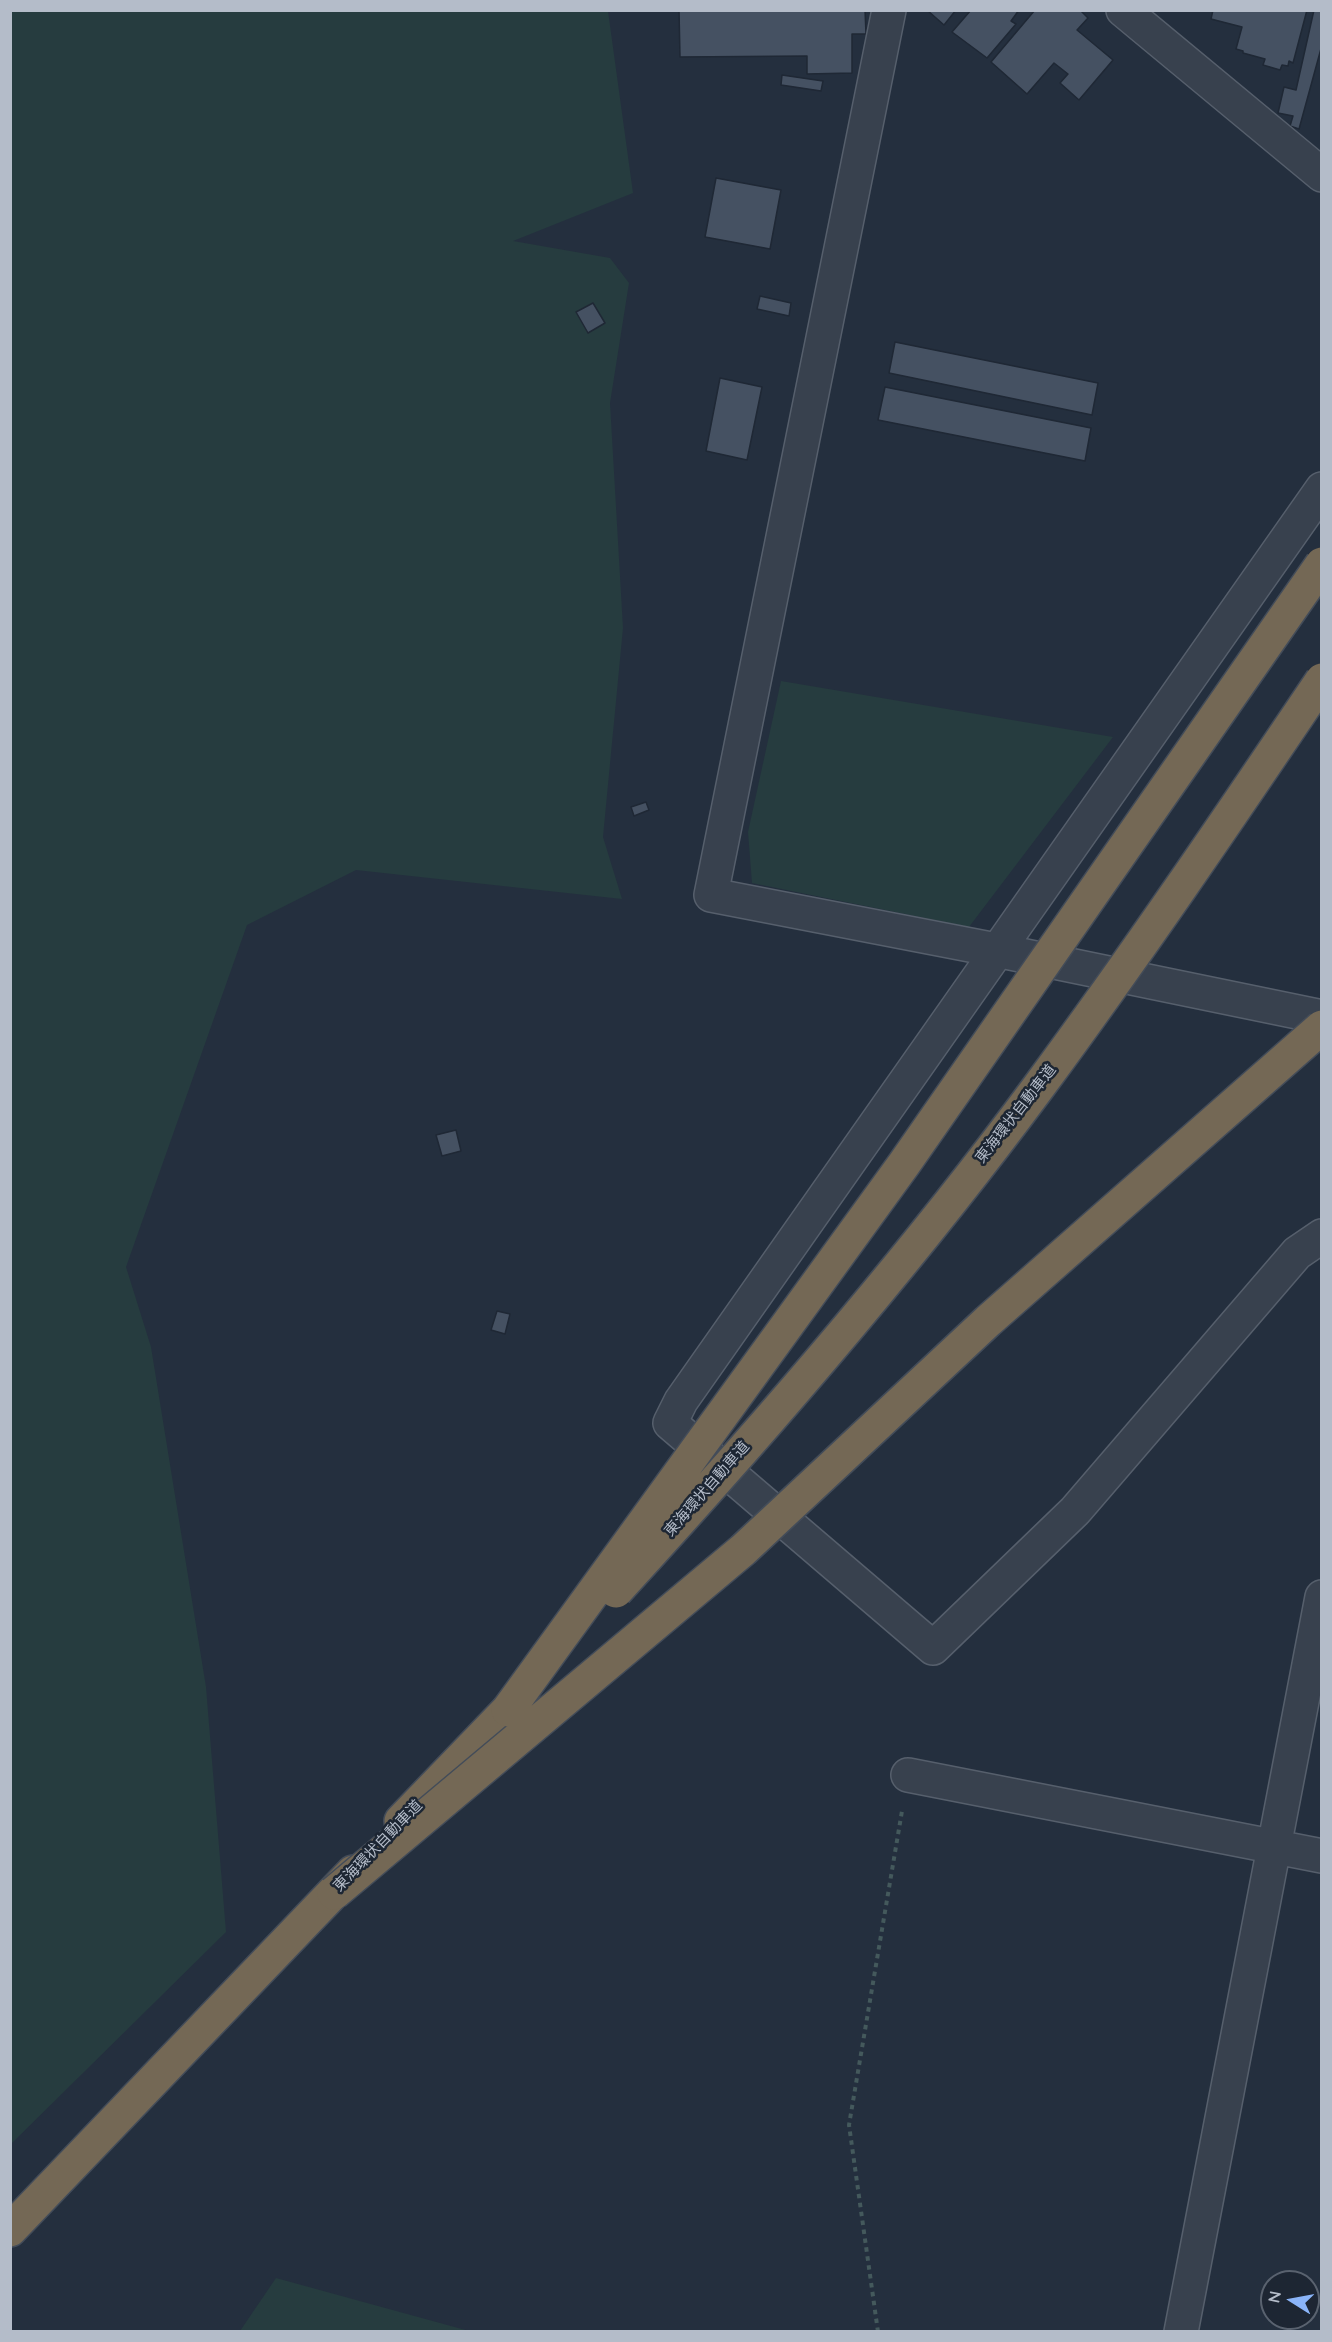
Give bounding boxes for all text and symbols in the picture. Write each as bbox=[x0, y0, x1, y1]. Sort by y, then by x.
street label: 東海環状自動車道 bbox=[972, 1061, 1060, 1167]
street label: 東海環状自動車道 bbox=[661, 1438, 753, 1540]
street label: 東海環状自動車道 bbox=[330, 1797, 426, 1895]
north arrow bbox=[1260, 2270, 1320, 2330]
text: N bbox=[1263, 2289, 1285, 2305]

